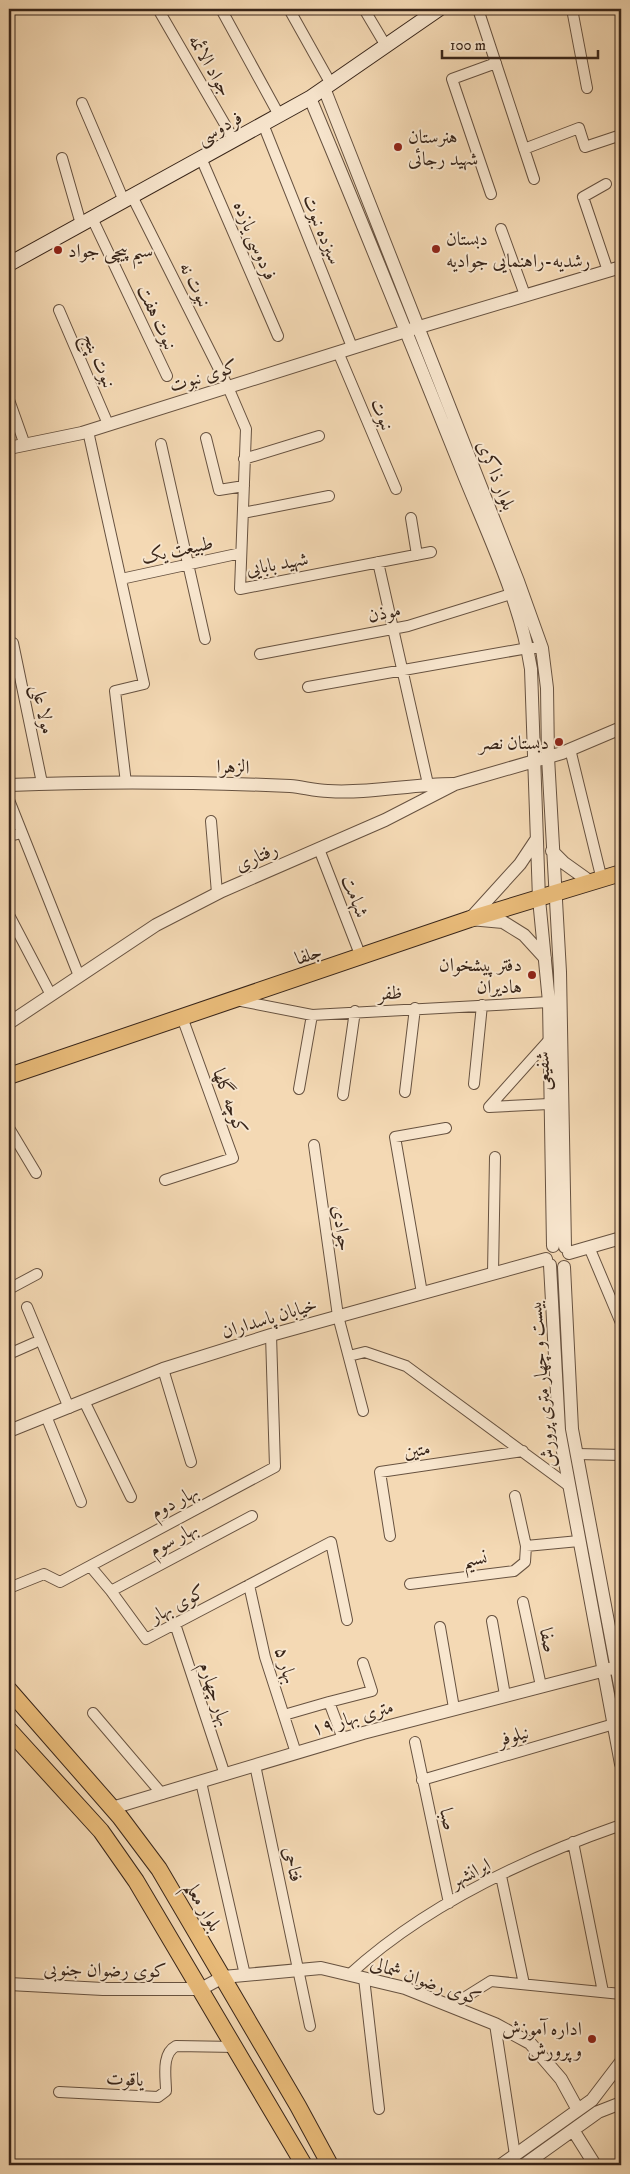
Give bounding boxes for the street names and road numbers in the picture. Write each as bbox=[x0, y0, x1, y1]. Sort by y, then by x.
street label: جواد الائمه bbox=[183, 31, 237, 101]
street label: فردوسی bbox=[193, 106, 247, 151]
street label: سیزده نبوت bbox=[297, 191, 346, 268]
street label: فردوسی یازده bbox=[227, 197, 282, 284]
street label: نبوت نه bbox=[174, 258, 216, 311]
street label: نبوت هفت bbox=[132, 281, 182, 354]
street label: نبوت پنج bbox=[72, 330, 120, 394]
street label: کوی نبوت bbox=[167, 355, 240, 398]
street label: نبوت bbox=[365, 395, 399, 434]
street label: بلوار ذاکری bbox=[471, 437, 520, 514]
street label: طبیعت یک bbox=[139, 532, 215, 569]
street label: شهید بابایی bbox=[244, 548, 310, 582]
street label: موذن bbox=[366, 599, 403, 628]
street label: مولا علی bbox=[24, 682, 59, 737]
street label: الزهرا bbox=[216, 755, 250, 780]
street label: رفتاری bbox=[232, 838, 282, 877]
street label: شهامت bbox=[336, 872, 373, 921]
street label: جلفا bbox=[292, 940, 325, 971]
street label: ظفر bbox=[375, 981, 403, 1006]
street label: شفیعی bbox=[532, 1051, 556, 1091]
street label: کوچه گلها bbox=[206, 1065, 253, 1138]
street label: جوادی bbox=[327, 1204, 356, 1253]
street label: خیابان پاسداران bbox=[219, 1293, 320, 1345]
street label: بیست و چهار متری پرورش bbox=[524, 1299, 561, 1468]
street label: متین bbox=[403, 1437, 432, 1464]
street label: بهار دوم bbox=[147, 1480, 204, 1528]
street label: بهار سوم bbox=[145, 1517, 204, 1565]
street label: نسیم bbox=[462, 1547, 489, 1579]
street label: کوی بهار bbox=[144, 1580, 209, 1629]
street label: صفا bbox=[534, 1626, 561, 1655]
street label: بهار ۵ bbox=[269, 1644, 302, 1686]
street label: بهار چهارم bbox=[190, 1659, 236, 1731]
street label: ۱۹ متری بهار bbox=[309, 1696, 396, 1741]
street label: نیلوفر bbox=[493, 1721, 532, 1752]
street label: صبا bbox=[434, 1806, 461, 1833]
street label: فتاحی bbox=[278, 1845, 307, 1884]
street label: ایرانشهر bbox=[445, 1854, 495, 1894]
street label: بلوار معلم bbox=[173, 1878, 226, 1939]
street label: کوی رضوان شمالی bbox=[367, 1952, 484, 2011]
street label: کوی رضوان جنوبی bbox=[43, 1958, 167, 1985]
street label: یاقوت bbox=[105, 2067, 146, 2092]

